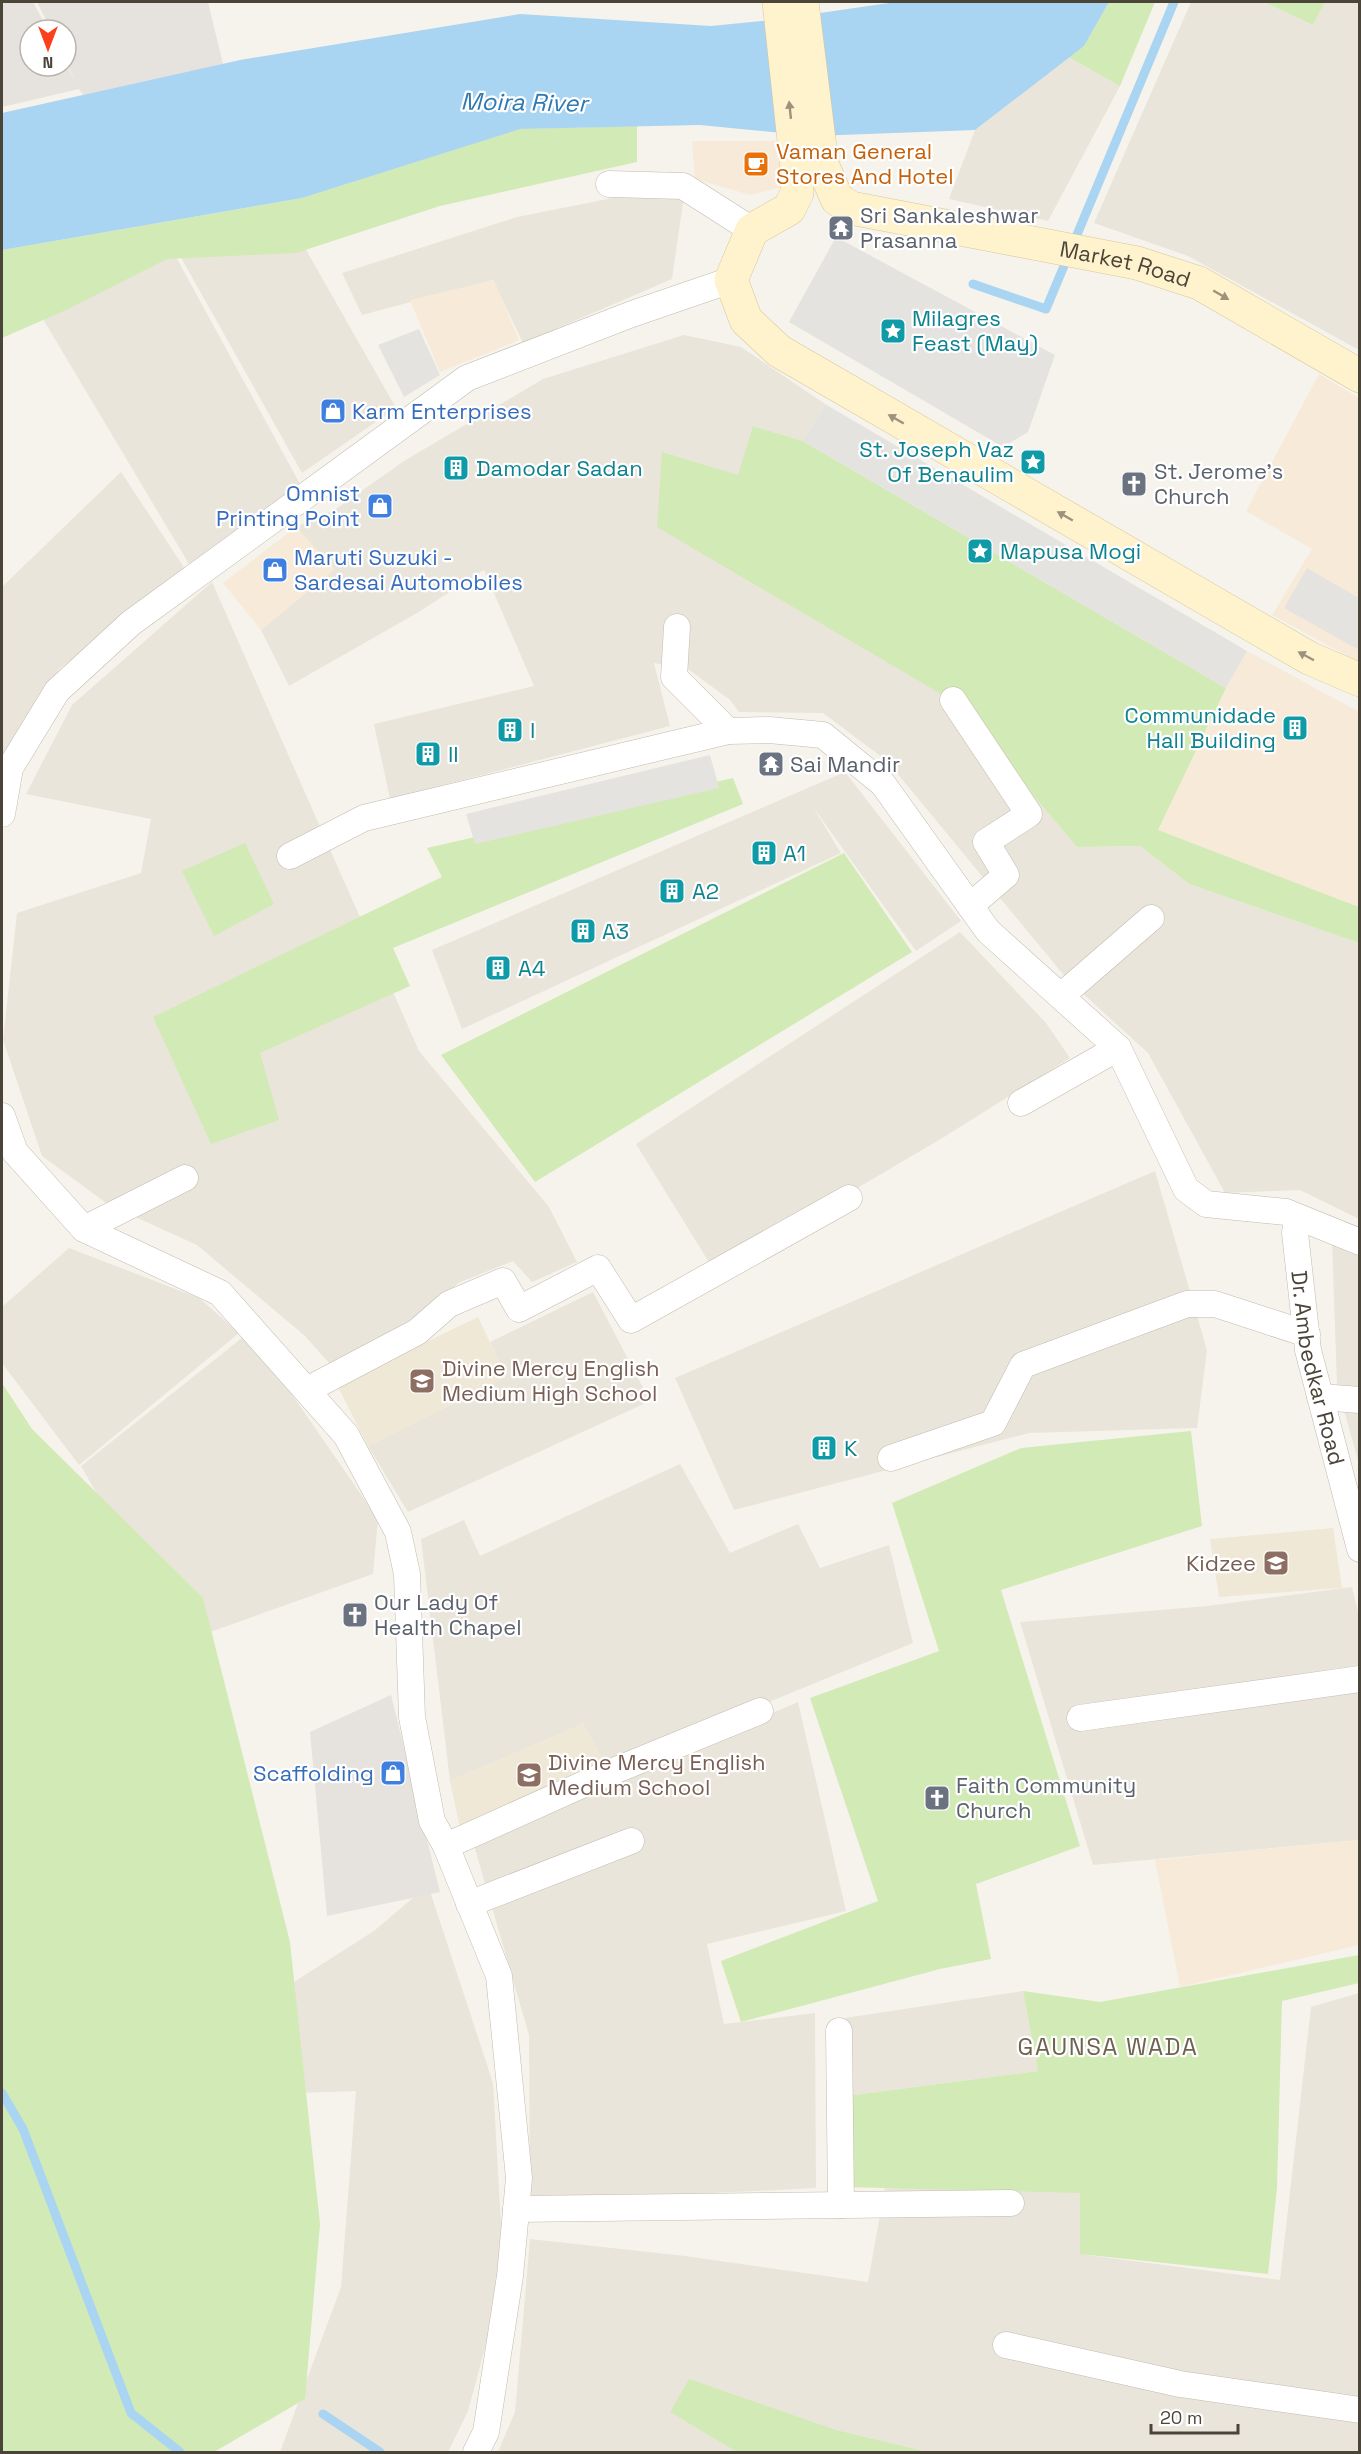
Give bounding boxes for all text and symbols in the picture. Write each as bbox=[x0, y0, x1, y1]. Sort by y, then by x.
north arrow bbox=[18, 18, 78, 78]
text: N bbox=[43, 52, 53, 73]
water label: Moira River bbox=[460, 85, 591, 119]
one-way arrow bbox=[786, 101, 795, 120]
place label: Vaman General Stores And Hotel bbox=[776, 137, 954, 190]
cafe icon: Vaman General Stores And Hotel bbox=[741, 149, 771, 179]
place label: Sri Sankaleshwar Prasanna bbox=[860, 201, 1038, 254]
temple icon: Sri Sankaleshwar Prasanna bbox=[826, 213, 856, 243]
street label: Market Road bbox=[1058, 235, 1194, 293]
one-way arrow bbox=[1213, 290, 1229, 301]
place label: Milagres Feast (May) bbox=[912, 304, 1038, 357]
place icon: Milagres Feast (May) bbox=[878, 316, 908, 346]
shop icon: Karm Enterprises bbox=[318, 396, 348, 426]
place label: Karm Enterprises bbox=[352, 397, 532, 425]
one-way arrow bbox=[888, 413, 904, 424]
place label: St. Joseph Vaz Of Benaulim bbox=[859, 435, 1014, 488]
place icon: St. Joseph Vaz Of Benaulim bbox=[1018, 447, 1048, 477]
building icon: Damodar Sadan bbox=[441, 453, 471, 483]
place label: Damodar Sadan bbox=[476, 454, 643, 482]
place label: St. Jerome's Church bbox=[1154, 457, 1283, 510]
church icon: St. Jerome's Church bbox=[1119, 469, 1149, 499]
place label: Omnist Printing Point bbox=[216, 479, 360, 532]
shop icon: Omnist Printing Point bbox=[365, 491, 395, 521]
one-way arrow bbox=[1057, 511, 1073, 522]
place icon: Mapusa Mogi bbox=[965, 536, 995, 566]
place label: Mapusa Mogi bbox=[1000, 537, 1141, 565]
place label: Maruti Suzuki - Sardesai Automobiles bbox=[294, 543, 523, 596]
shop icon: Maruti Suzuki - Sardesai Automobiles bbox=[260, 555, 290, 585]
one-way arrow bbox=[1297, 651, 1314, 661]
place label: Communidade Hall Building bbox=[1125, 701, 1276, 754]
building icon: Communidade Hall Building bbox=[1280, 713, 1310, 743]
building icon: I bbox=[495, 715, 525, 745]
place label: I bbox=[530, 716, 535, 744]
building icon: II bbox=[413, 739, 443, 769]
place label: II bbox=[448, 740, 459, 768]
temple icon: Sai Mandir bbox=[756, 749, 786, 779]
place label: Sai Mandir bbox=[790, 750, 900, 778]
building icon: A1 bbox=[749, 838, 779, 868]
place label: A1 bbox=[783, 839, 806, 867]
building icon: A2 bbox=[657, 876, 687, 906]
place label: A2 bbox=[692, 877, 719, 905]
building icon: A3 bbox=[568, 916, 598, 946]
place label: A3 bbox=[602, 917, 629, 945]
building icon: A4 bbox=[483, 953, 513, 983]
place label: A4 bbox=[518, 954, 546, 982]
street label: Dr. Ambedkar Road bbox=[1285, 1269, 1351, 1468]
place label: Divine Mercy English Medium High School bbox=[442, 1354, 659, 1407]
school or university icon: Divine Mercy English Medium High School bbox=[407, 1366, 437, 1396]
building icon: K bbox=[809, 1433, 839, 1463]
place label: K bbox=[844, 1434, 858, 1462]
school or university icon: Kidzee bbox=[1261, 1548, 1291, 1578]
place label: Kidzee bbox=[1186, 1549, 1256, 1577]
place label: Our Lady Of Health Chapel bbox=[374, 1588, 522, 1641]
church icon: Our Lady Of Health Chapel bbox=[340, 1600, 370, 1630]
place label: Divine Mercy English Medium School bbox=[548, 1748, 765, 1801]
shop icon: Scaffolding bbox=[378, 1758, 408, 1788]
place label: Scaffolding bbox=[253, 1759, 374, 1787]
school or university icon: Divine Mercy English Medium School bbox=[514, 1760, 544, 1790]
place label: Faith Community Church bbox=[956, 1771, 1136, 1824]
church icon: Faith Community Church bbox=[922, 1783, 952, 1813]
district label: GAUNSA WADA bbox=[1018, 2031, 1198, 2062]
scale bar bbox=[1151, 2397, 1238, 2435]
text: 20 m bbox=[1160, 2406, 1203, 2429]

